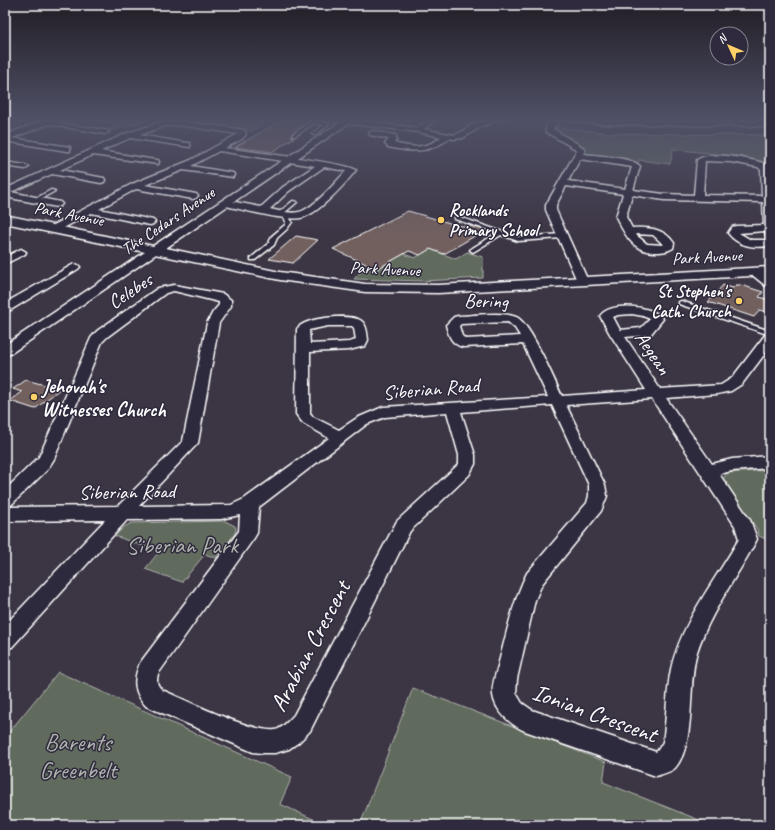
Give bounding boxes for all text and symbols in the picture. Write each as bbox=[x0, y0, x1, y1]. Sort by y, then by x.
north arrow bbox=[709, 26, 749, 66]
text: N bbox=[714, 30, 731, 46]
street label: The Cedars Avenue bbox=[117, 181, 220, 260]
street label: Park Avenue bbox=[33, 197, 107, 231]
place label: Rocklands Primary School bbox=[449, 200, 542, 241]
marker: Rocklands Primary School bbox=[436, 215, 446, 225]
street label: Park Avenue bbox=[671, 245, 744, 269]
street label: Park Avenue bbox=[349, 257, 422, 281]
street label: Celebes bbox=[103, 266, 159, 315]
place label: St Stephen's Cath. Church bbox=[651, 281, 733, 322]
street label: Bering bbox=[464, 288, 510, 314]
marker: St Stephen's Cath. Church bbox=[734, 296, 744, 306]
street label: Aegean bbox=[629, 326, 677, 380]
street label: Siberian Road bbox=[382, 372, 483, 406]
place label: Jehovah's Witnesses Church bbox=[40, 374, 167, 422]
marker: Jehovah's Witnesses Church bbox=[29, 392, 39, 402]
street label: Siberian Road bbox=[79, 479, 178, 505]
park label: Siberian Park bbox=[126, 530, 240, 560]
street label: Arabian Crescent bbox=[263, 574, 358, 716]
street label: Ionian Crescent bbox=[529, 677, 663, 750]
park label: Barents Greenbelt bbox=[40, 727, 119, 785]

